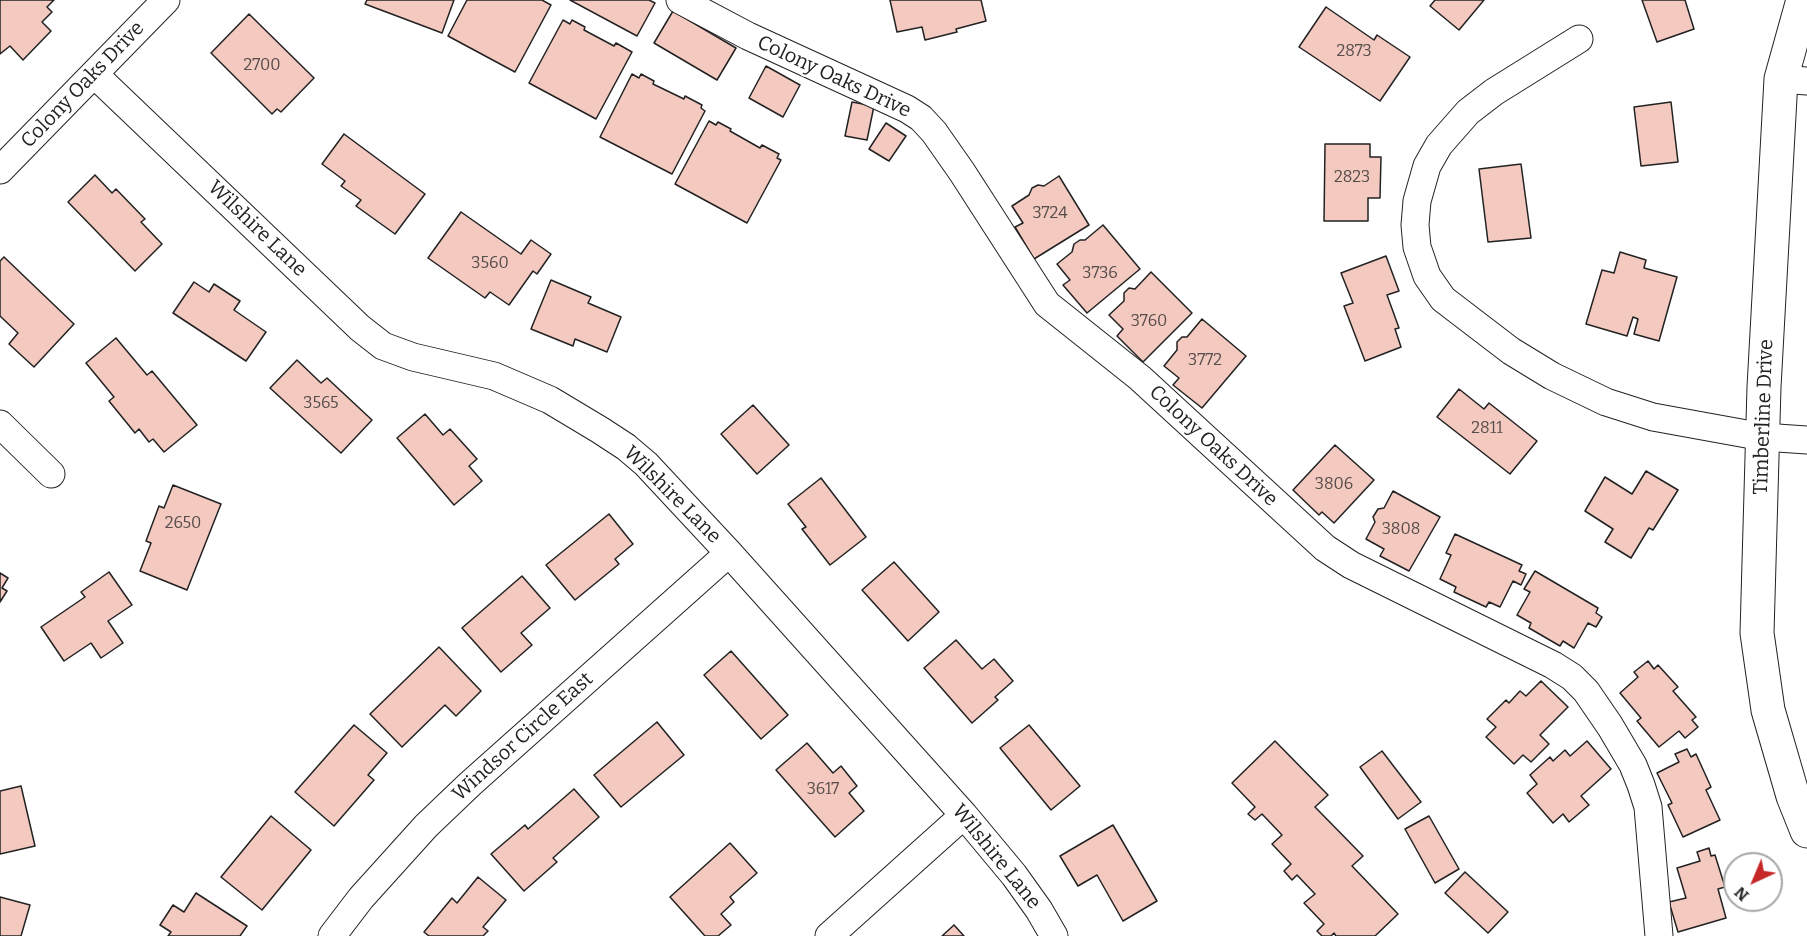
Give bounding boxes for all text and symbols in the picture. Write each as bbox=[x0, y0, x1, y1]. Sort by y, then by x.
street label: Colony Oaks Drive bbox=[16, 17, 150, 153]
street label: Colony Oaks Drive bbox=[753, 31, 915, 123]
house number: 2873 bbox=[1336, 42, 1372, 62]
house number: 2700 bbox=[244, 56, 280, 76]
house number: 2823 bbox=[1334, 168, 1370, 188]
street label: Wilshire Lane bbox=[203, 176, 311, 282]
house number: 3724 bbox=[1032, 204, 1068, 224]
house number: 3560 bbox=[471, 254, 509, 274]
house number: 3736 bbox=[1082, 264, 1118, 284]
house number: 3760 bbox=[1131, 312, 1167, 332]
street label: Timberline Drive bbox=[1749, 339, 1779, 495]
house number: 3772 bbox=[1188, 351, 1222, 371]
street label: Colony Oaks Drive bbox=[1144, 380, 1282, 512]
house number: 3565 bbox=[303, 394, 339, 414]
house number: 2811 bbox=[1471, 419, 1503, 439]
street label: Wilshire Lane bbox=[618, 441, 726, 549]
house number: 3806 bbox=[1315, 475, 1353, 495]
house number: 2650 bbox=[165, 514, 201, 534]
house number: 3808 bbox=[1382, 520, 1420, 540]
street label: Windsor Circle East bbox=[448, 668, 598, 806]
house number: 3617 bbox=[807, 780, 839, 800]
street label: Wilshire Lane bbox=[946, 800, 1046, 914]
north arrow bbox=[1723, 852, 1783, 912]
text: N bbox=[1730, 883, 1753, 905]

